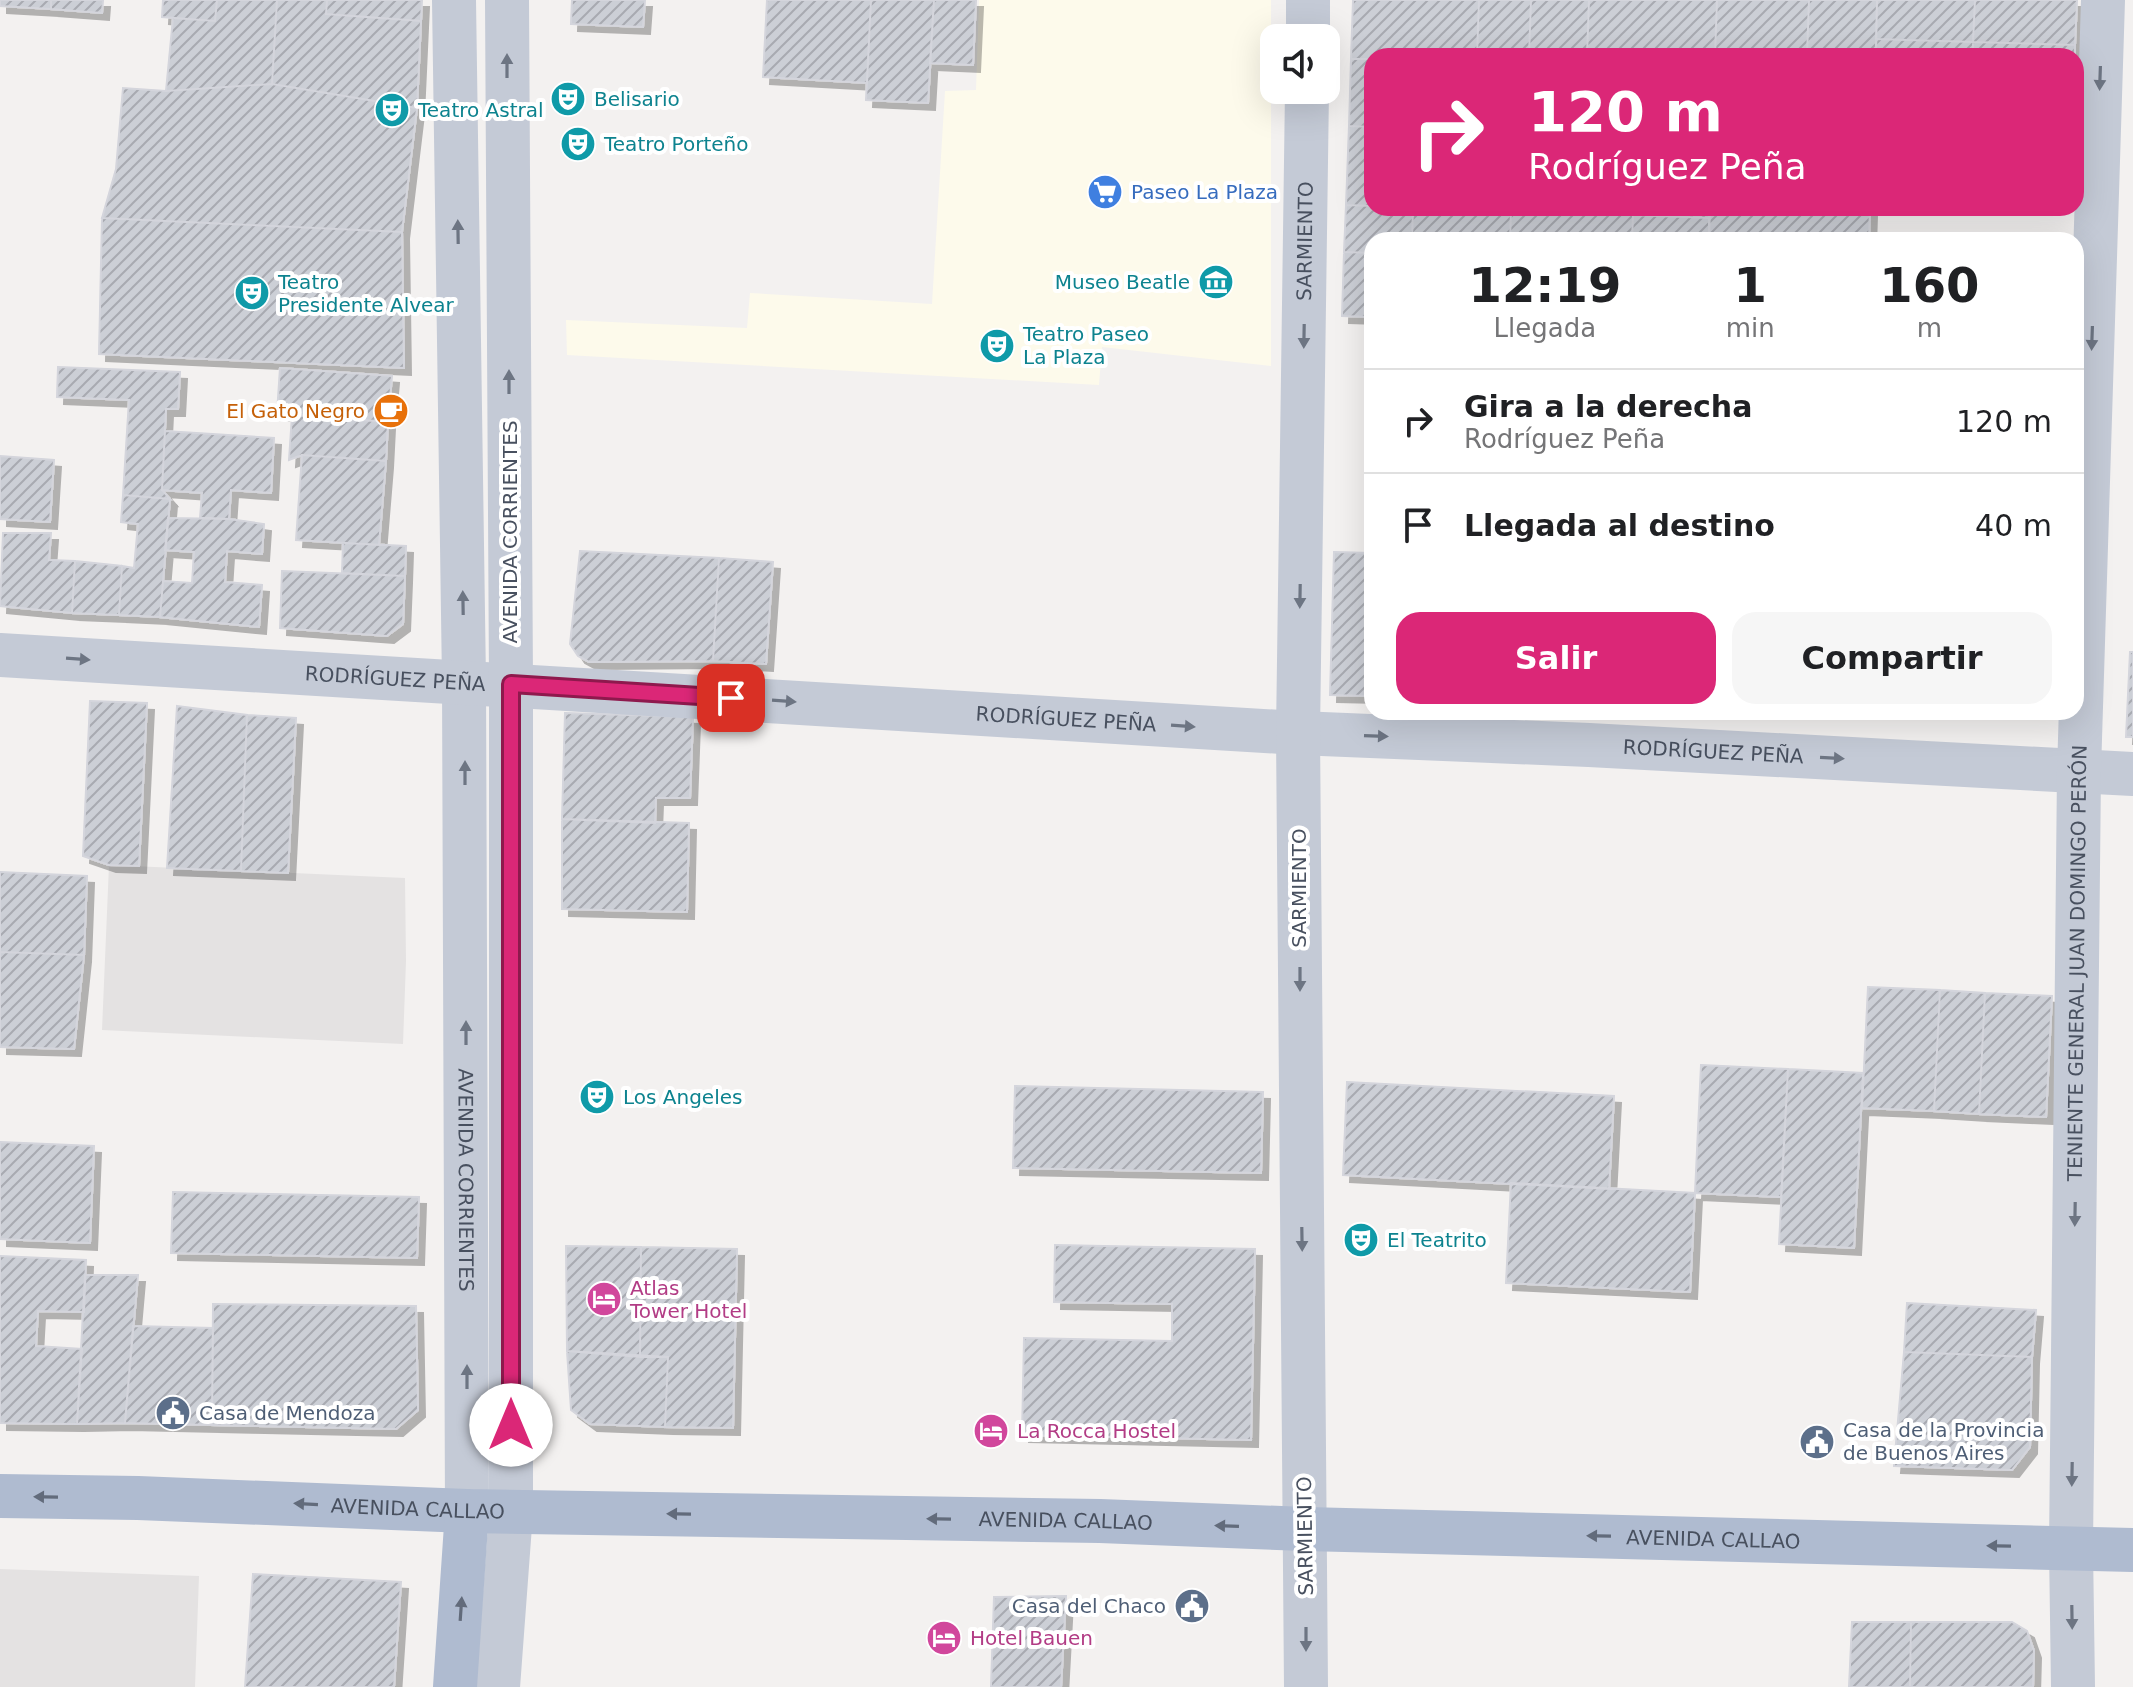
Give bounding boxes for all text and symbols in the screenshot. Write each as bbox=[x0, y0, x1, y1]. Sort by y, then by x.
map controls bbox=[1260, 24, 1340, 104]
button: sound bbox=[1260, 24, 1340, 104]
one-way arrow bbox=[501, 53, 513, 78]
one-way arrow bbox=[2094, 66, 2107, 91]
text: 120 m bbox=[1528, 79, 1723, 144]
theatre icon: Belisario bbox=[549, 80, 587, 118]
icon: right bbox=[1396, 80, 1500, 184]
place label: Belisario bbox=[594, 87, 680, 111]
theatre icon: Teatro Astral bbox=[373, 91, 411, 129]
place label: Teatro Astral bbox=[417, 98, 544, 122]
theatre icon: Teatro Porteño bbox=[559, 125, 597, 163]
place label: Teatro Porteño bbox=[603, 132, 748, 156]
text: Rodríguez Peña bbox=[1528, 146, 1807, 187]
supermarket icon: Paseo La Plaza bbox=[1086, 173, 1124, 211]
place label: Paseo La Plaza bbox=[1131, 180, 1278, 204]
street label: SARMIENTO bbox=[1292, 181, 1318, 301]
one-way arrow bbox=[452, 219, 464, 244]
text: 12:19 bbox=[1468, 257, 1621, 313]
text: 1 bbox=[1734, 257, 1767, 313]
text: 160 bbox=[1879, 257, 1979, 313]
museum icon: Museo Beatle bbox=[1197, 263, 1235, 301]
place label: Teatro Presidente Alvear bbox=[277, 270, 455, 317]
place label: Museo Beatle bbox=[1055, 270, 1190, 294]
theatre icon: Teatro Presidente Alvear bbox=[233, 274, 271, 312]
text: Llegada bbox=[1494, 313, 1596, 343]
text: min bbox=[1726, 313, 1775, 343]
text: m bbox=[1917, 313, 1942, 343]
place label: Teatro Paseo La Plaza bbox=[1022, 322, 1149, 369]
one-way arrow bbox=[1297, 324, 1310, 349]
one-way arrow bbox=[2086, 326, 2099, 351]
theatre icon: Teatro Paseo La Plaza bbox=[978, 327, 1016, 365]
one-way arrow bbox=[503, 369, 515, 394]
text: Gira a la derecha bbox=[1464, 389, 1752, 424]
cafe icon: El Gato Negro bbox=[372, 392, 410, 430]
place label: El Gato Negro bbox=[226, 399, 365, 423]
icon: right bbox=[1396, 399, 1440, 443]
text: 120 m bbox=[1956, 404, 2052, 439]
street label: AVENIDA CORRIENTES bbox=[498, 420, 522, 644]
text: Rodríguez Peña bbox=[1464, 424, 1665, 454]
icon: arrive bbox=[1396, 503, 1440, 547]
text: Llegada al destino bbox=[1464, 508, 1775, 543]
text: 40 m bbox=[1975, 508, 2052, 543]
one-way arrow bbox=[1294, 584, 1306, 609]
one-way arrow bbox=[457, 590, 469, 615]
button: Salir bbox=[1396, 612, 1716, 704]
button: Compartir bbox=[1732, 612, 2052, 704]
one-way arrow bbox=[66, 653, 91, 666]
street label: RODRÍGUEZ PEÑA bbox=[304, 661, 487, 696]
pin bbox=[697, 664, 765, 732]
icon: arrive bbox=[709, 676, 753, 720]
one-way arrow bbox=[772, 695, 797, 708]
street label: RODRÍGUEZ PEÑA bbox=[975, 702, 1157, 736]
one-way arrow bbox=[1171, 720, 1196, 733]
one-way arrow bbox=[1364, 730, 1389, 743]
street label: RODRÍGUEZ PEÑA bbox=[1622, 735, 1805, 768]
street label: TENIENTE GENERAL JUAN DOMINGO PERÓN bbox=[2063, 744, 2092, 1182]
one-way arrow bbox=[1820, 751, 1845, 764]
one-way arrow bbox=[459, 760, 471, 785]
street label: SARMIENTO bbox=[1287, 828, 1311, 948]
one-way arrow bbox=[1294, 967, 1306, 992]
one-way arrow bbox=[460, 1020, 472, 1045]
street label: AVENIDA CORRIENTES bbox=[453, 1068, 478, 1292]
theatre icon: Los Angeles bbox=[578, 1078, 616, 1116]
place label: Los Angeles bbox=[623, 1085, 742, 1109]
one-way arrow bbox=[2068, 1202, 2081, 1227]
theatre icon: El Teatrito bbox=[1342, 1221, 1380, 1259]
one-way arrow bbox=[1296, 1227, 1308, 1252]
place label: El Teatrito bbox=[1387, 1228, 1487, 1252]
place label: Atlas Tower Hotel bbox=[629, 1276, 747, 1323]
hotel icon: Atlas Tower Hotel bbox=[585, 1280, 623, 1318]
one-way arrow bbox=[461, 1364, 473, 1389]
position arrow bbox=[469, 1383, 553, 1467]
public building icon: Casa de Mendoza bbox=[154, 1394, 192, 1432]
place label: Casa de Mendoza bbox=[199, 1401, 376, 1425]
hotel icon: La Rocca Hostel bbox=[972, 1412, 1010, 1450]
place label: Casa de la Provincia de Buenos Aires bbox=[1843, 1418, 2044, 1465]
place label: La Rocca Hostel bbox=[1017, 1419, 1176, 1443]
public building icon: Casa de la Provincia de Buenos Aires bbox=[1798, 1423, 1836, 1461]
one-way arrow bbox=[2066, 1462, 2078, 1487]
street label: SARMIENTO bbox=[1292, 1476, 1318, 1596]
one-way arrow bbox=[33, 1490, 58, 1503]
street label: AVENIDA CALLAO bbox=[330, 1494, 505, 1524]
one-way arrow bbox=[293, 1497, 318, 1510]
street label: AVENIDA CALLAO bbox=[978, 1507, 1153, 1535]
one-way arrow bbox=[666, 1508, 691, 1521]
one-way arrow bbox=[926, 1513, 951, 1525]
one-way arrow bbox=[1214, 1519, 1239, 1532]
street label: AVENIDA CALLAO bbox=[1626, 1525, 1801, 1554]
one-way arrow bbox=[1586, 1530, 1611, 1542]
one-way arrow bbox=[1986, 1540, 2011, 1552]
public building icon: Casa del Chaco bbox=[1173, 1587, 1211, 1625]
place label: Casa del Chaco bbox=[1012, 1594, 1166, 1618]
one-way arrow bbox=[455, 1596, 468, 1621]
one-way arrow bbox=[2066, 1605, 2078, 1630]
hotel icon: Hotel Bauen bbox=[925, 1619, 963, 1657]
place label: Hotel Bauen bbox=[970, 1626, 1093, 1650]
one-way arrow bbox=[1300, 1627, 1312, 1652]

